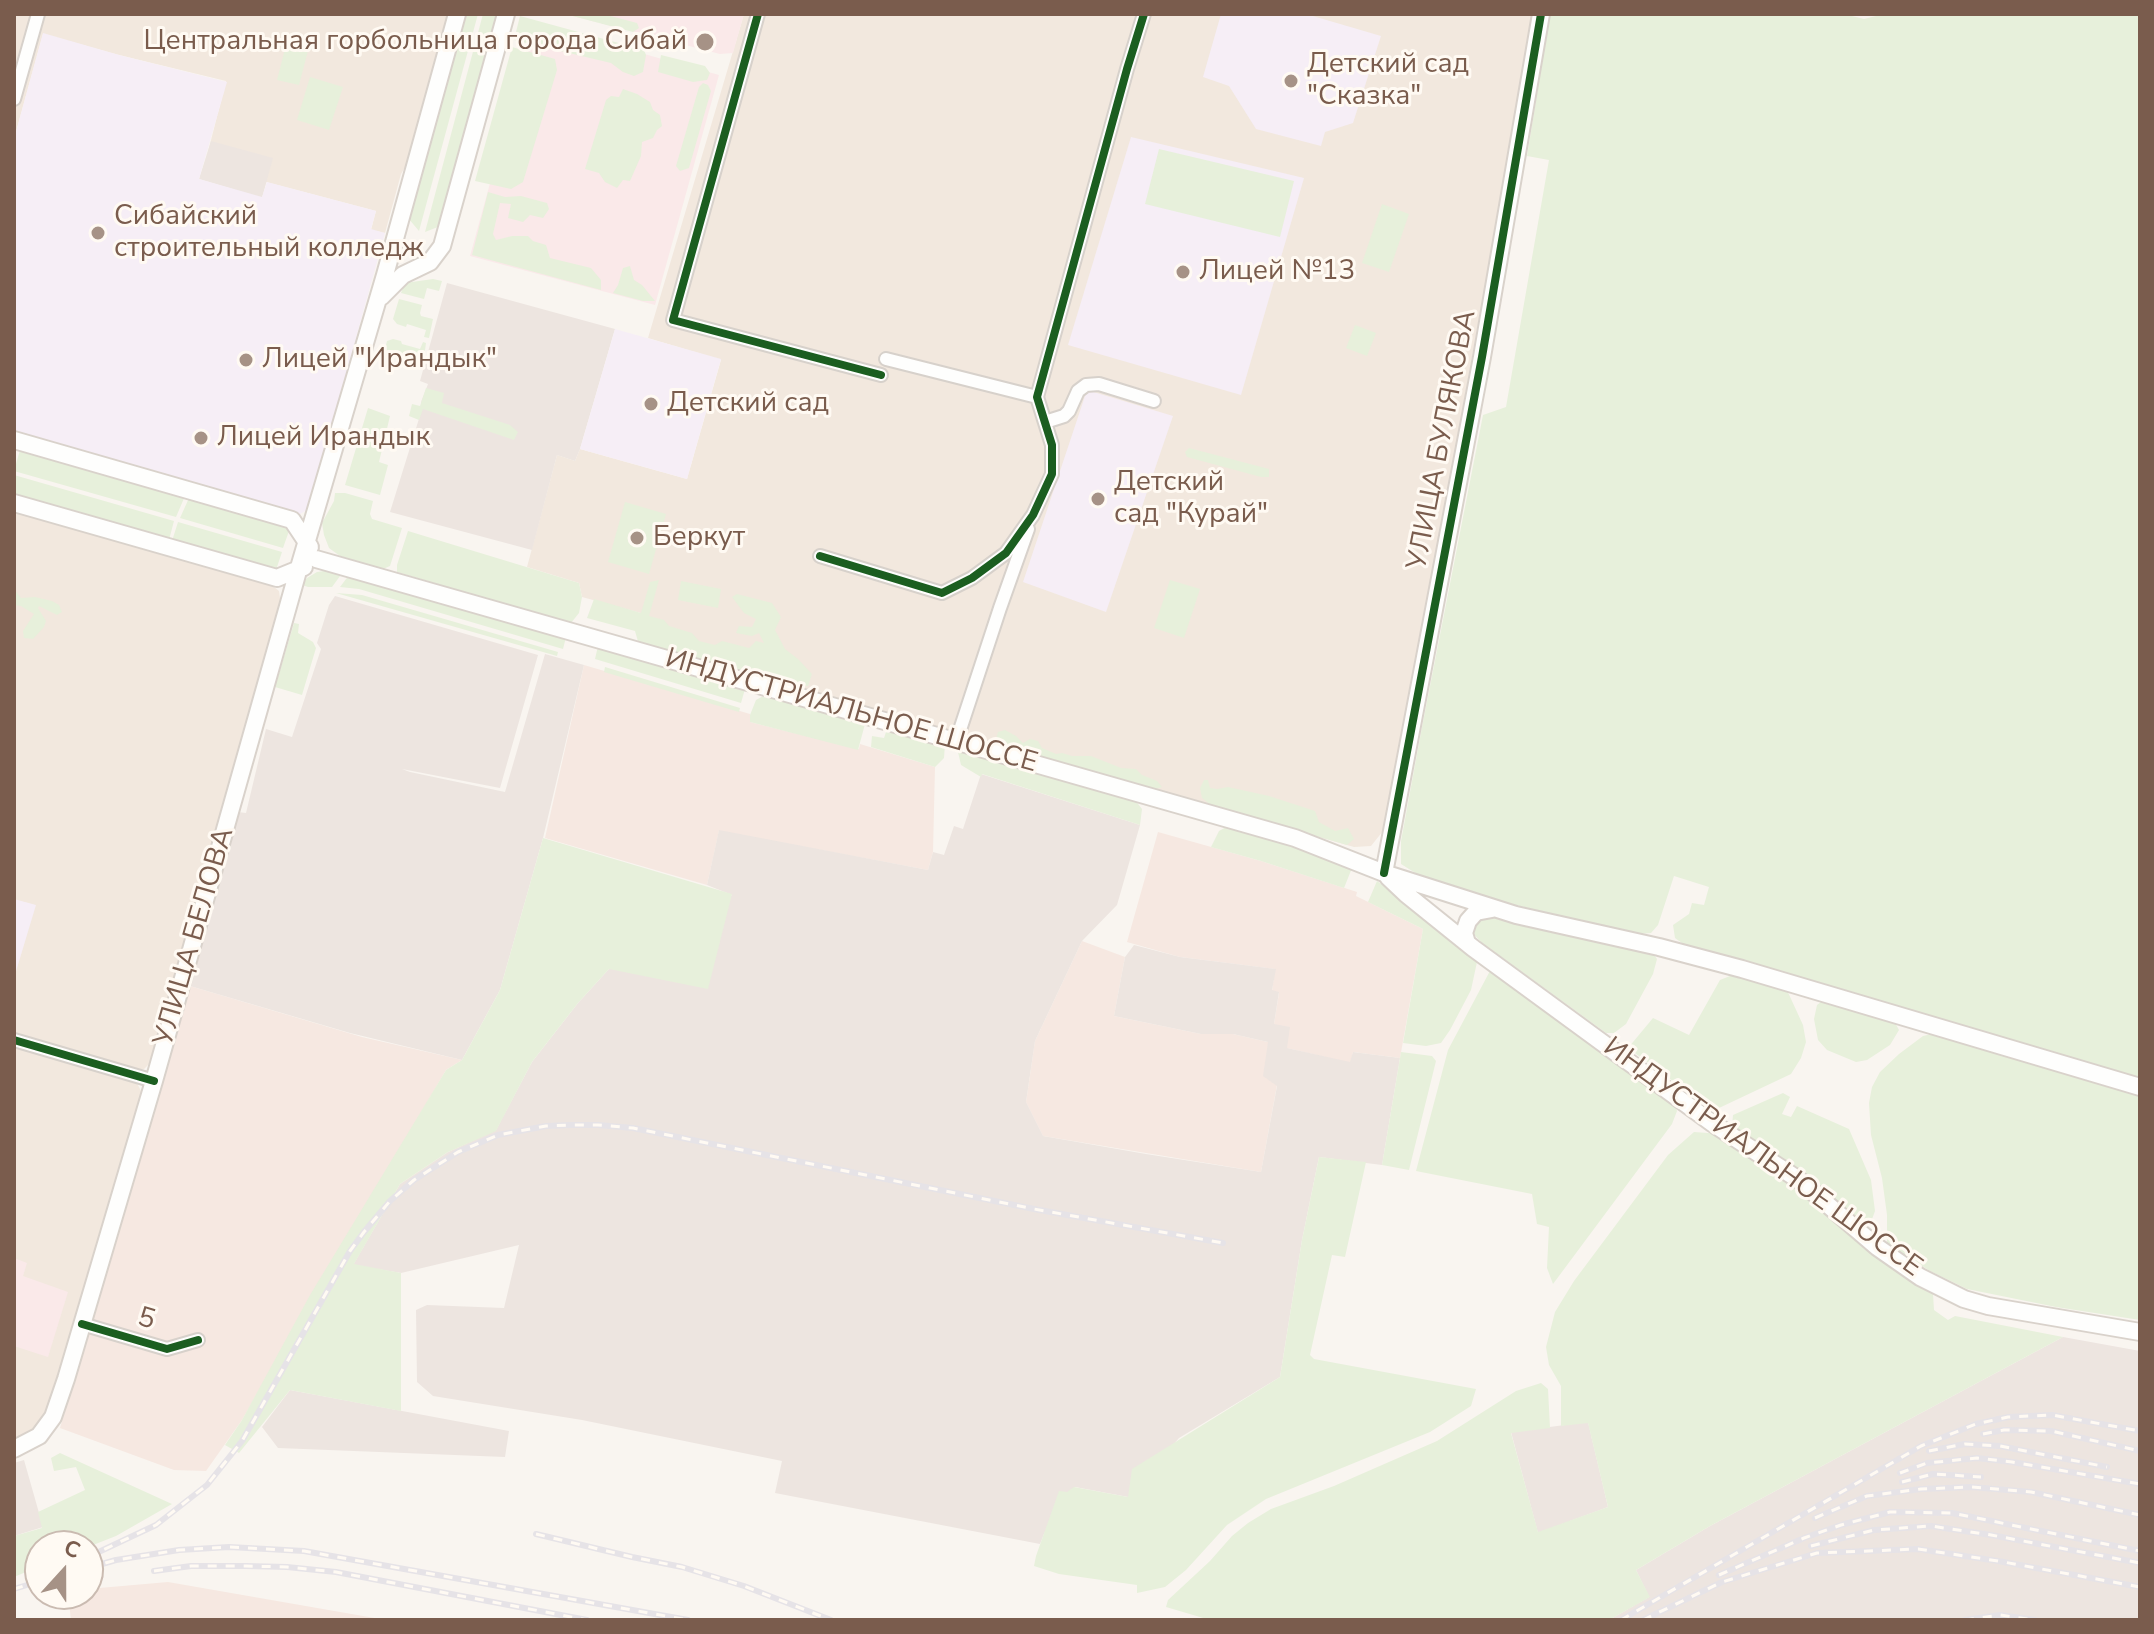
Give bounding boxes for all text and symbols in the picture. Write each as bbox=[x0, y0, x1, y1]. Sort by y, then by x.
place label: Центральная горбольница города Сибай bbox=[143, 25, 687, 59]
marker: Центральная горбольница города Сибай bbox=[694, 31, 716, 53]
place label: Детский сад "Сказка" bbox=[1307, 48, 1469, 114]
marker: Детский сад "Сказка" bbox=[1282, 72, 1300, 90]
place label: Сибайский строительный колледж bbox=[114, 200, 424, 266]
marker: Сибайский строительный колледж bbox=[89, 224, 107, 242]
place label: Лицей №13 bbox=[1199, 255, 1355, 289]
marker: Лицей №13 bbox=[1174, 263, 1192, 281]
street label: УЛИЦА БУЛЯКОВА bbox=[1401, 307, 1485, 573]
place label: Лицей "Ирандык" bbox=[262, 343, 497, 377]
marker: Лицей "Ирандык" bbox=[237, 351, 255, 369]
place label: Детский сад bbox=[667, 387, 829, 421]
marker: Детский сад bbox=[642, 395, 660, 413]
place label: Лицей Ирандык bbox=[217, 421, 430, 455]
marker: Лицей Ирандык bbox=[192, 429, 210, 447]
place label: Детский сад "Курай" bbox=[1114, 466, 1268, 532]
marker: Детский сад "Курай" bbox=[1089, 490, 1107, 508]
place label: Беркут bbox=[653, 521, 745, 555]
marker: Беркут bbox=[628, 529, 646, 547]
street label: ИНДУСТРИАЛЬНОЕ ШОССЕ bbox=[661, 643, 1041, 781]
street label: УЛИЦА БЕЛОВА bbox=[148, 824, 242, 1050]
street label: ИНДУСТРИАЛЬНОЕ ШОССЕ bbox=[1596, 1031, 1928, 1285]
street label: 5 bbox=[133, 1301, 159, 1339]
north arrow bbox=[24, 1530, 104, 1610]
text: С bbox=[60, 1533, 84, 1566]

